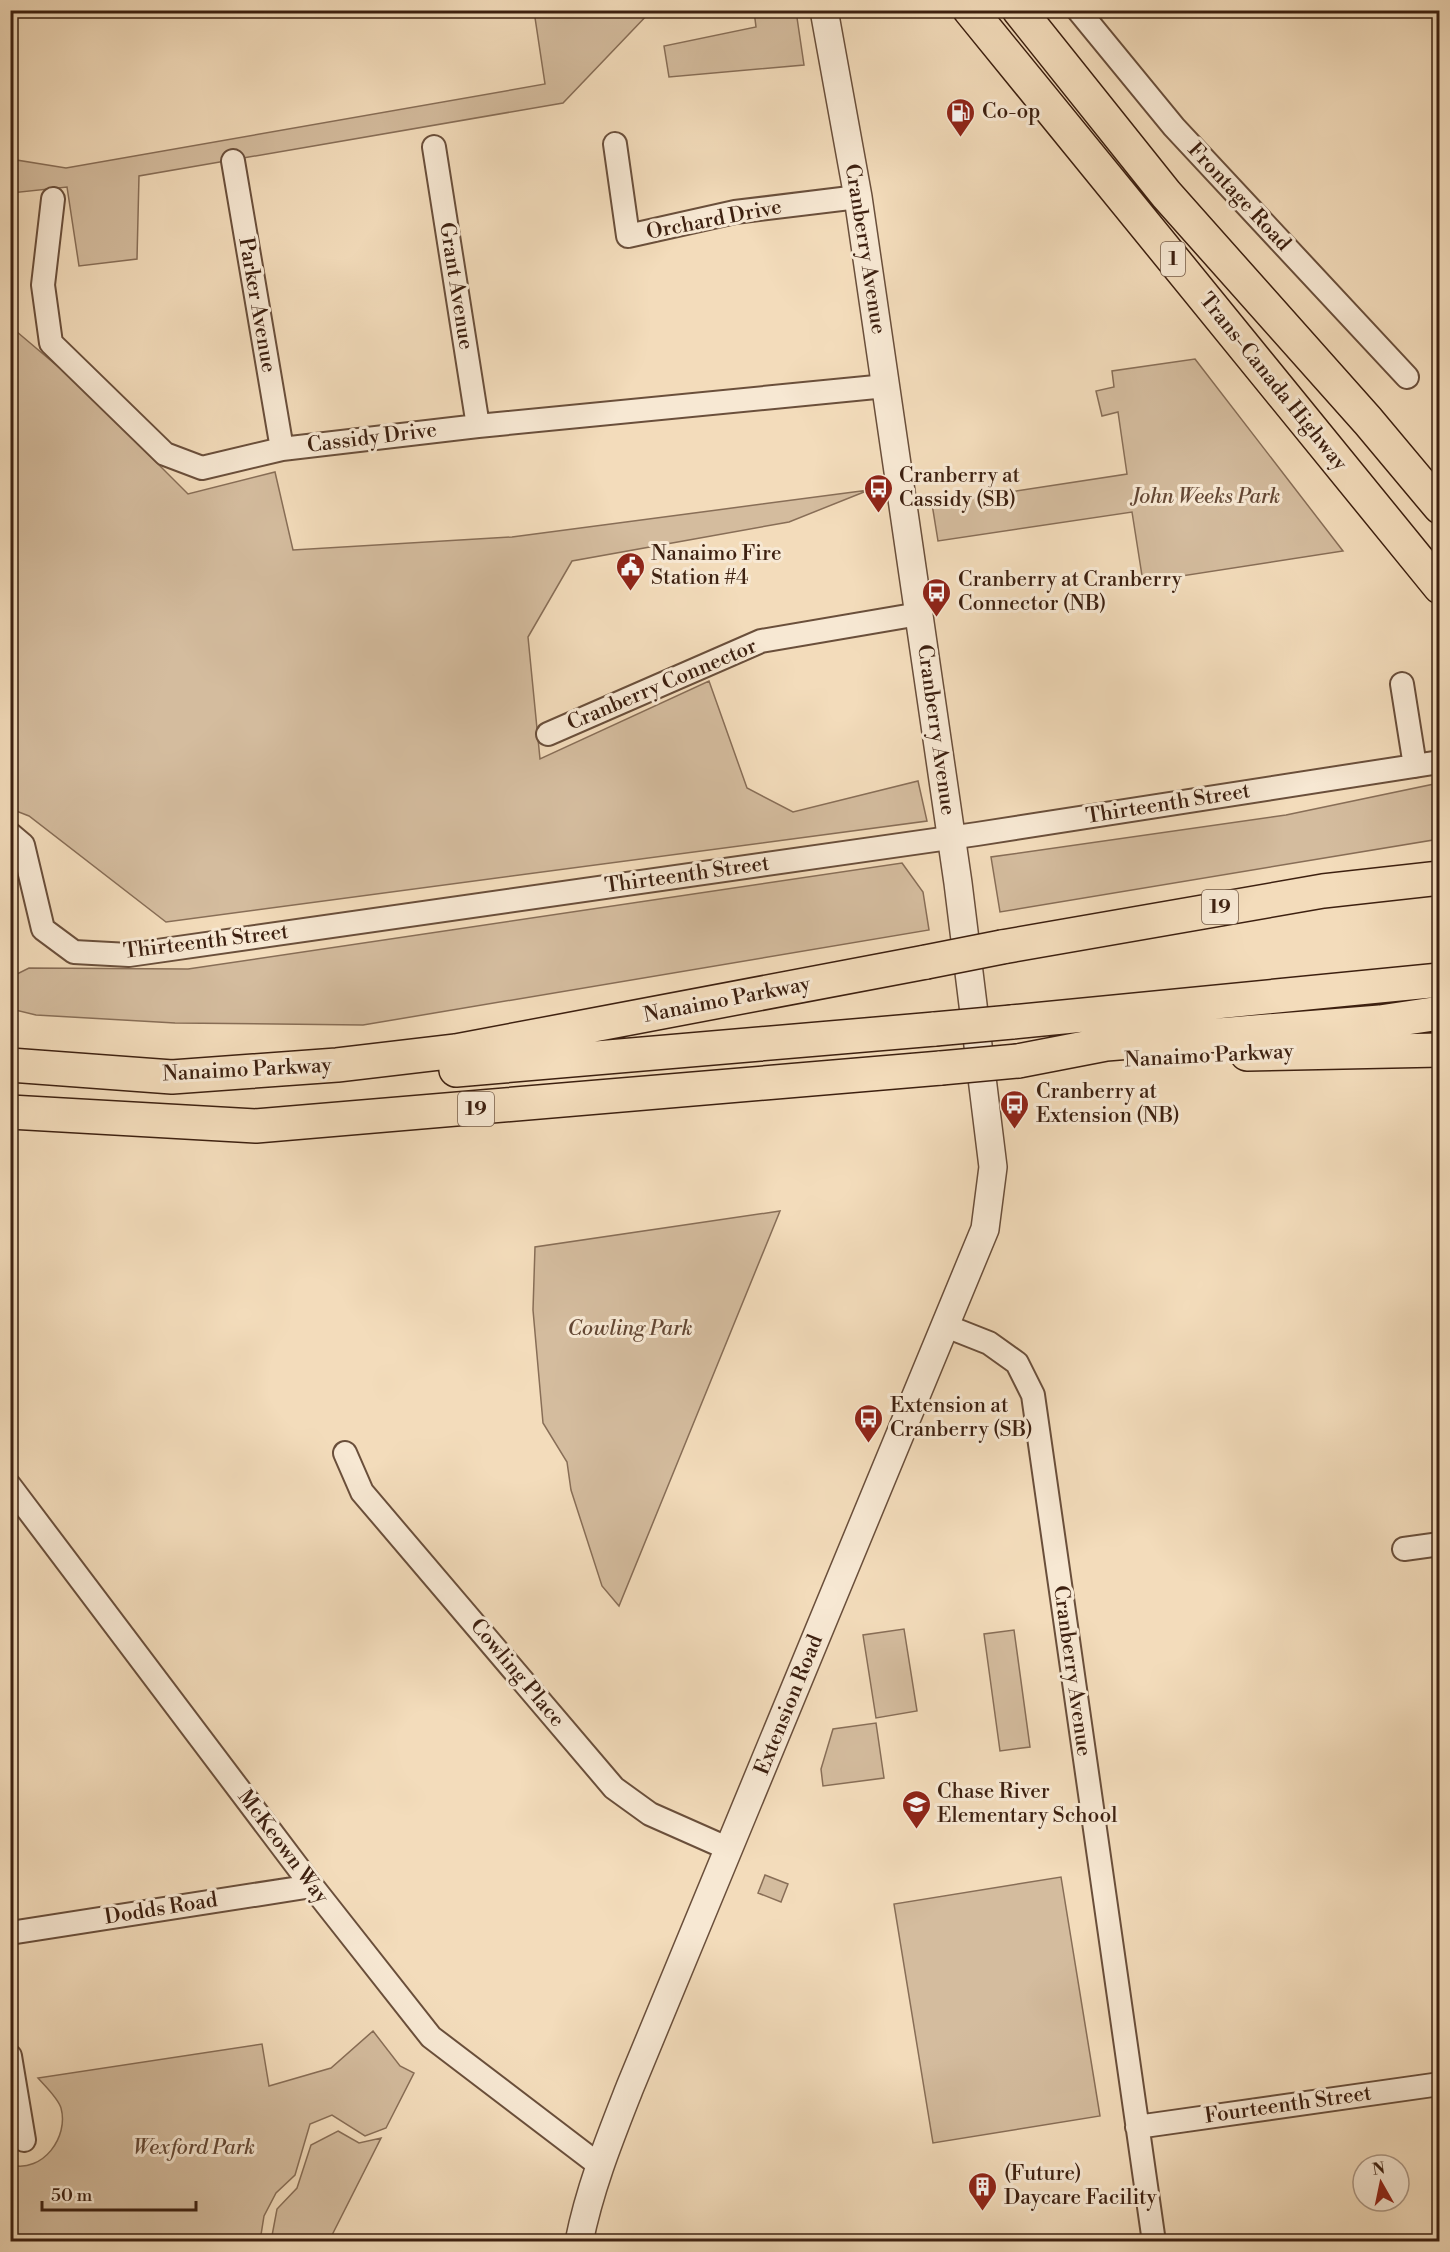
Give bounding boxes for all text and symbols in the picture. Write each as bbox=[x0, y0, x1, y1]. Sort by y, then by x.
fuel station icon: Co-op bbox=[945, 96, 977, 138]
place label: Co-op bbox=[982, 99, 1040, 125]
street label: Frontage Road bbox=[1182, 137, 1296, 257]
street label: Cranberry Avenue bbox=[839, 162, 891, 336]
street label: Orchard Drive bbox=[644, 194, 784, 246]
street label: Grant Avenue bbox=[433, 220, 479, 352]
street label: Parker Avenue bbox=[232, 235, 282, 375]
road number: 1 bbox=[1161, 242, 1185, 276]
street label: Trans-Canada Highway bbox=[1193, 288, 1353, 477]
street label: Cassidy Drive bbox=[306, 417, 438, 459]
place label: Cranberry at Cassidy (SB) bbox=[899, 463, 1021, 513]
bus stop icon: Cranberry at Cassidy (SB) bbox=[862, 472, 894, 514]
park label: John Weeks Park bbox=[1130, 484, 1280, 510]
place label: Nanaimo Fire Station #4 bbox=[651, 541, 782, 591]
public building icon: Nanaimo Fire Station #4 bbox=[614, 550, 646, 592]
place label: Cranberry at Cranberry Connector (NB) bbox=[958, 567, 1183, 617]
bus stop icon: Cranberry at Cranberry Connector (NB) bbox=[921, 576, 953, 618]
street label: Cranberry Connector bbox=[563, 633, 761, 737]
street label: Cranberry Avenue bbox=[911, 643, 961, 817]
street label: Thirteenth Street bbox=[1084, 778, 1253, 830]
street label: Thirteenth Street bbox=[603, 850, 772, 899]
road number: 19 bbox=[1202, 890, 1238, 924]
street label: Thirteenth Street bbox=[122, 919, 291, 965]
street label: Nanaimo Parkway bbox=[641, 971, 813, 1029]
street label: Nanaimo Parkway bbox=[1124, 1039, 1295, 1073]
street label: Nanaimo Parkway bbox=[162, 1053, 333, 1087]
place label: Cranberry at Extension (NB) bbox=[1036, 1079, 1180, 1129]
bus stop icon: Cranberry at Extension (NB) bbox=[999, 1088, 1031, 1130]
road number: 19 bbox=[458, 1092, 494, 1126]
park label: Cowling Park bbox=[568, 1316, 693, 1342]
place label: Extension at Cranberry (SB) bbox=[890, 1393, 1033, 1443]
bus stop icon: Extension at Cranberry (SB) bbox=[853, 1402, 885, 1444]
street label: Cranberry Avenue bbox=[1047, 1584, 1097, 1758]
street label: Cowling Place bbox=[464, 1613, 570, 1733]
street label: Extension Road bbox=[749, 1631, 829, 1779]
place label: Chase River Elementary School bbox=[937, 1779, 1117, 1829]
street label: McKeown Way bbox=[232, 1785, 335, 1910]
school or university icon: Chase River Elementary School bbox=[900, 1788, 932, 1830]
street label: Dodds Road bbox=[103, 1887, 219, 1931]
street label: Fourteenth Street bbox=[1203, 2080, 1374, 2130]
park label: Wexford Park bbox=[133, 2135, 255, 2161]
north arrow bbox=[1351, 2153, 1411, 2213]
text: N bbox=[1371, 2158, 1387, 2180]
place label: (Future) Daycare Facility bbox=[1004, 2161, 1158, 2211]
building icon: (Future) Daycare Facility bbox=[967, 2170, 999, 2212]
scale bar bbox=[42, 2174, 196, 2212]
text: 50 m bbox=[51, 2184, 93, 2207]

